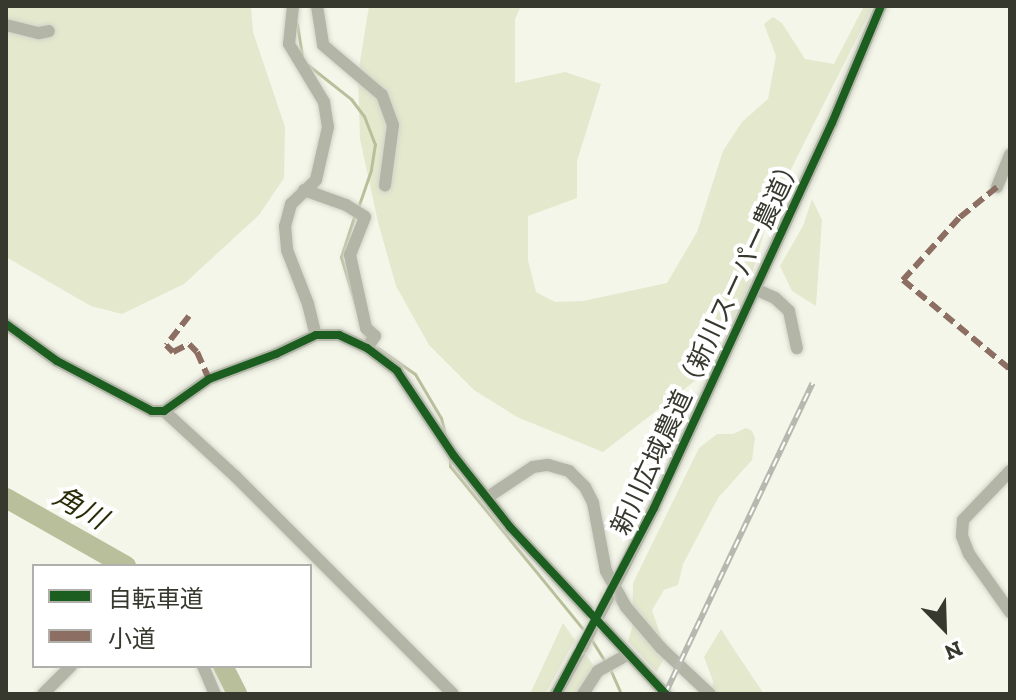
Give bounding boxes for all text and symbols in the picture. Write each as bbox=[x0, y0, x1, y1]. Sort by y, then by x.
street label: 新川広域農道（新川スーパー農道） bbox=[605, 150, 809, 540]
water label: 角川 bbox=[47, 479, 113, 537]
legend bbox=[32, 564, 312, 668]
text: 自転車道 bbox=[108, 584, 204, 613]
north arrow bbox=[904, 588, 984, 668]
text: 小道 bbox=[108, 624, 156, 653]
text: N bbox=[941, 635, 967, 666]

